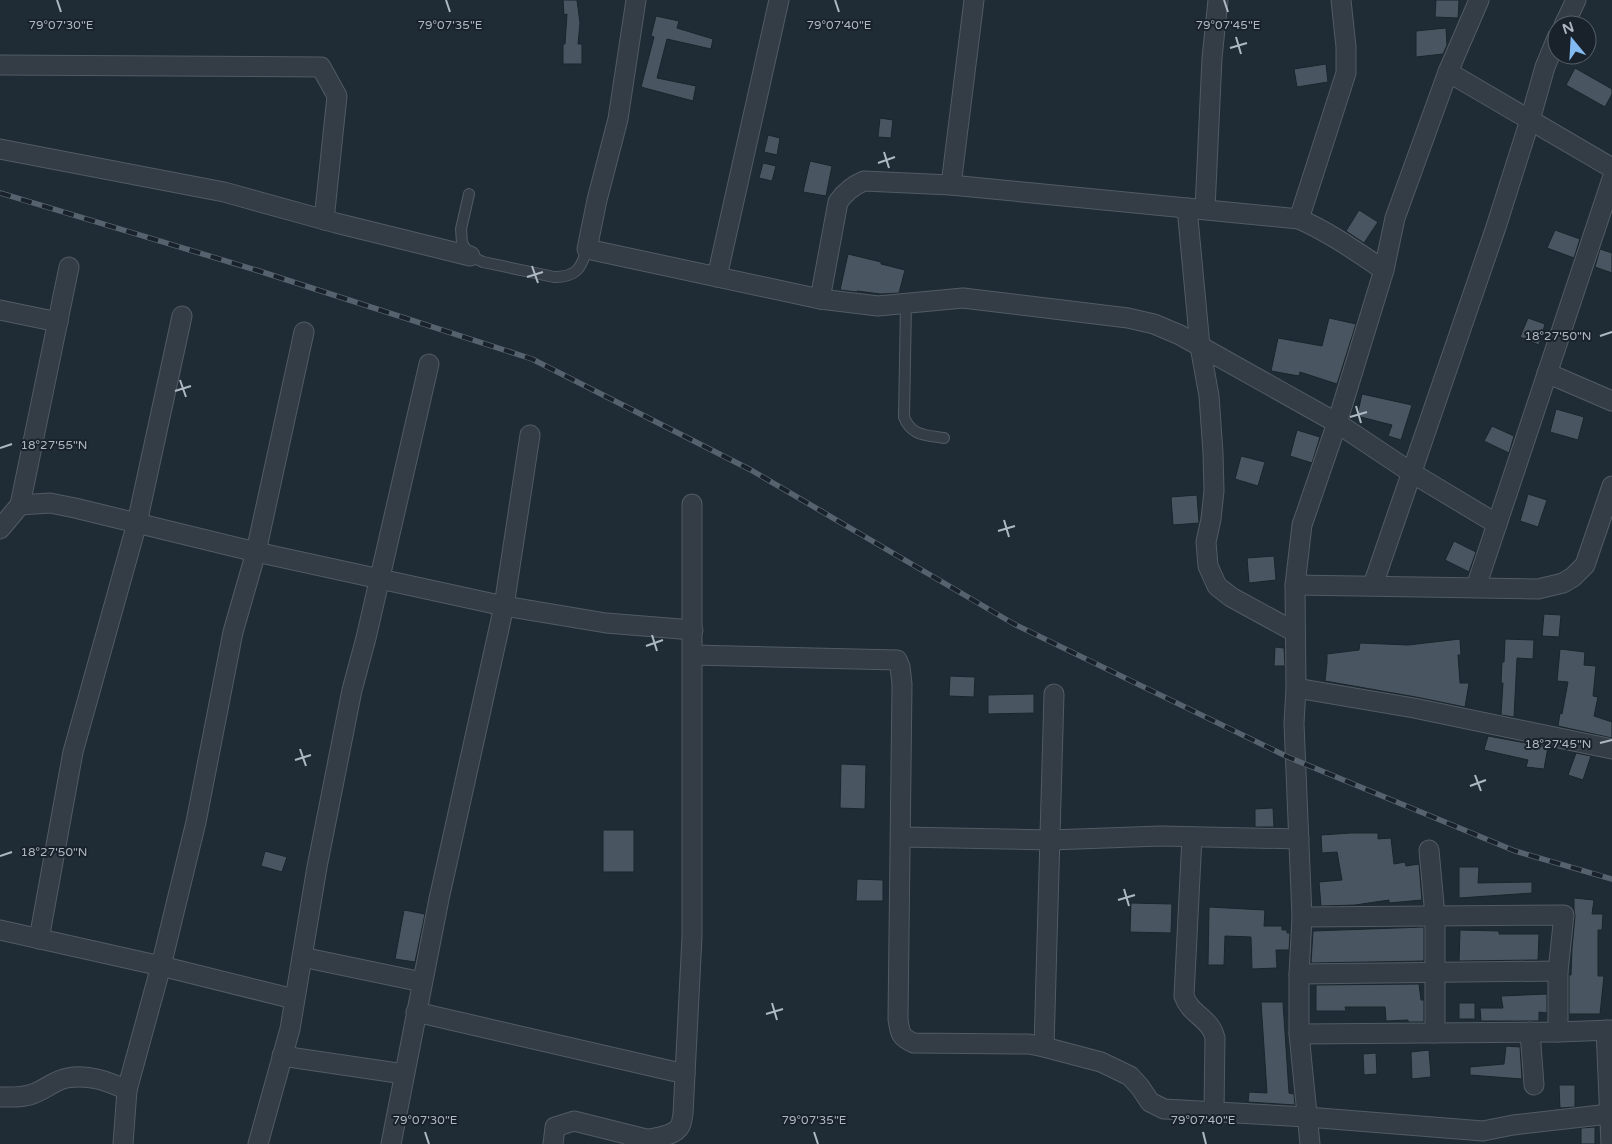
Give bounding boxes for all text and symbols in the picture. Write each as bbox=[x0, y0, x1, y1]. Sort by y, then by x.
north arrow bbox=[1547, 15, 1597, 65]
text: 79°07'30"E bbox=[28, 18, 94, 32]
text: 79°07'35"E bbox=[417, 18, 483, 32]
text: 79°07'40"E bbox=[806, 18, 872, 32]
text: 79°07'45"E bbox=[1195, 18, 1261, 32]
text: N bbox=[1560, 18, 1576, 38]
text: 18°27'50"N bbox=[1525, 329, 1592, 343]
text: 18°27'55"N bbox=[21, 438, 88, 452]
text: 18°27'45"N bbox=[1525, 737, 1592, 751]
text: 18°27'50"N bbox=[21, 845, 88, 859]
text: 79°07'30"E bbox=[392, 1113, 458, 1127]
text: 79°07'35"E bbox=[781, 1113, 847, 1127]
text: 79°07'40"E bbox=[1170, 1113, 1236, 1127]

